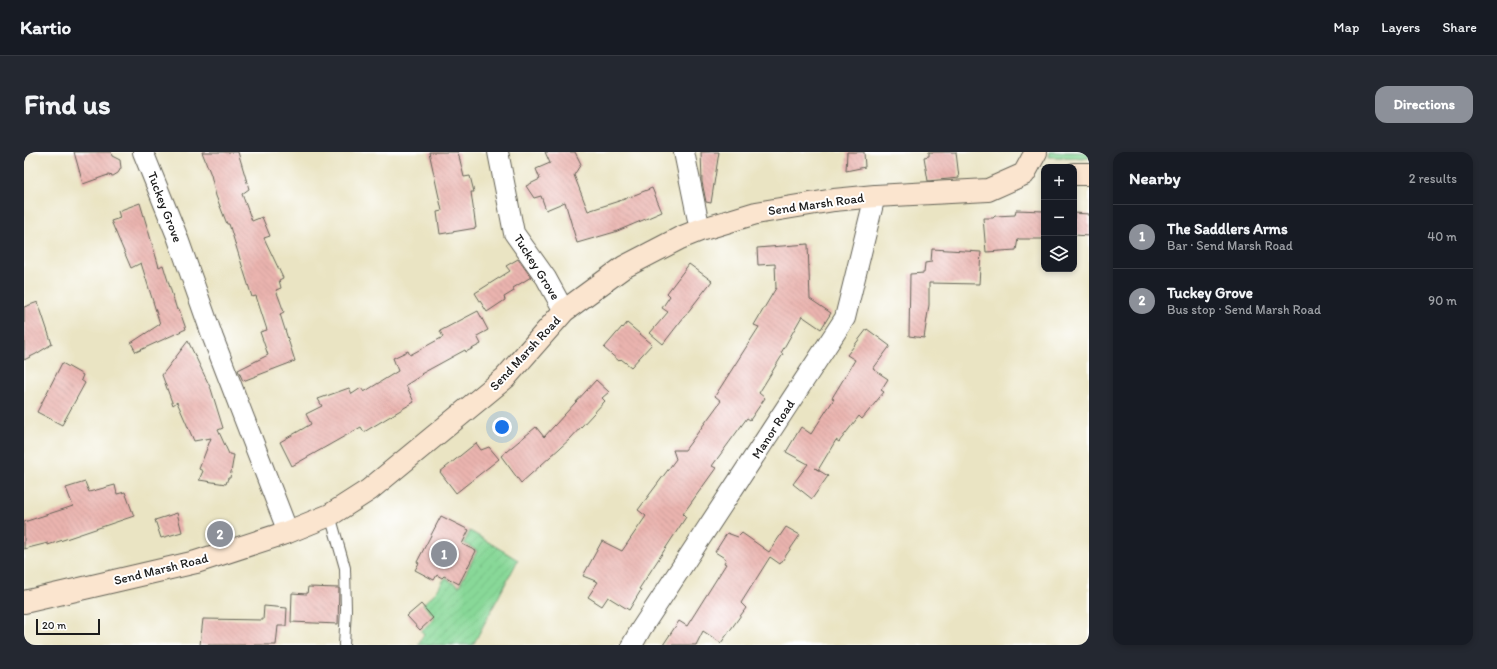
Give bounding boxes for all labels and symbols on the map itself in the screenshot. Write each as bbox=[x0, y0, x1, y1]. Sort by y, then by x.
street label: Tuckey Grove bbox=[145, 170, 185, 244]
street label: Send Marsh Road bbox=[767, 190, 865, 218]
street label: Tuckey Grove bbox=[511, 231, 563, 303]
street label: Send Marsh Road bbox=[487, 313, 563, 393]
street label: Manor Road bbox=[748, 397, 798, 461]
your location bbox=[492, 417, 512, 437]
pin: 2 bbox=[207, 519, 233, 549]
pin: 1 bbox=[431, 539, 457, 569]
street label: Send Marsh Road bbox=[112, 550, 210, 588]
scale bar bbox=[36, 617, 100, 636]

